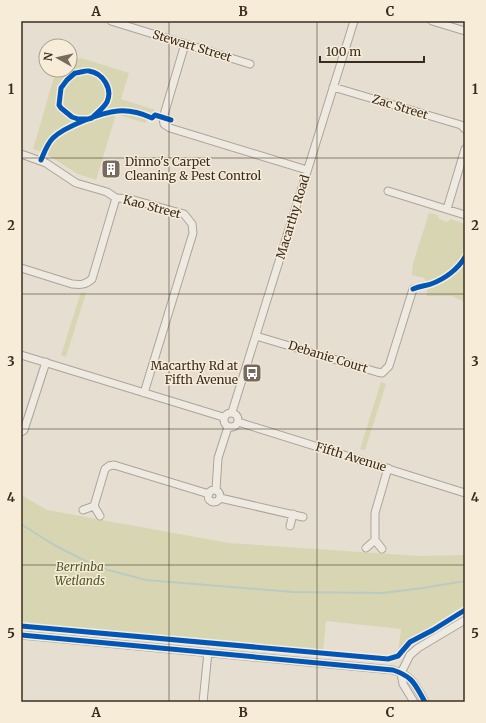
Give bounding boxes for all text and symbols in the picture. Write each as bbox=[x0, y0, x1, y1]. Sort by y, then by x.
text: A bbox=[90, 3, 101, 20]
text: B bbox=[238, 3, 248, 20]
text: C bbox=[386, 3, 395, 20]
street label: Stewart Street bbox=[151, 26, 234, 65]
north arrow bbox=[38, 38, 78, 78]
scale bar bbox=[320, 38, 424, 64]
text: 100 m bbox=[326, 44, 361, 59]
text: N bbox=[41, 51, 56, 62]
text: 1 bbox=[8, 81, 14, 98]
text: 1 bbox=[472, 81, 478, 98]
street label: Zac Street bbox=[370, 91, 430, 122]
place label: Dinno's Carpet Cleaning & Pest Control bbox=[125, 154, 261, 183]
building icon: Dinno's Carpet Cleaning & Pest Control bbox=[100, 158, 122, 180]
street label: Macarthy Road bbox=[273, 173, 312, 261]
street label: Kao Street bbox=[122, 192, 183, 222]
text: 2 bbox=[7, 217, 15, 234]
text: 2 bbox=[471, 217, 479, 234]
street label: Debanie Court bbox=[287, 337, 370, 376]
text: 3 bbox=[7, 353, 15, 370]
text: 3 bbox=[471, 353, 479, 370]
place label: Macarthy Rd at Fifth Avenue bbox=[150, 358, 238, 387]
bus stop icon: Macarthy Rd at Fifth Avenue bbox=[241, 362, 263, 384]
street label: Fifth Avenue bbox=[314, 439, 388, 474]
text: 4 bbox=[7, 489, 16, 506]
text: 4 bbox=[471, 489, 480, 506]
park label: Berrinba Wetlands bbox=[55, 559, 105, 588]
text: 5 bbox=[7, 625, 15, 642]
text: 5 bbox=[471, 625, 479, 642]
text: A bbox=[90, 704, 101, 721]
text: B bbox=[238, 704, 248, 721]
text: C bbox=[386, 704, 395, 721]

